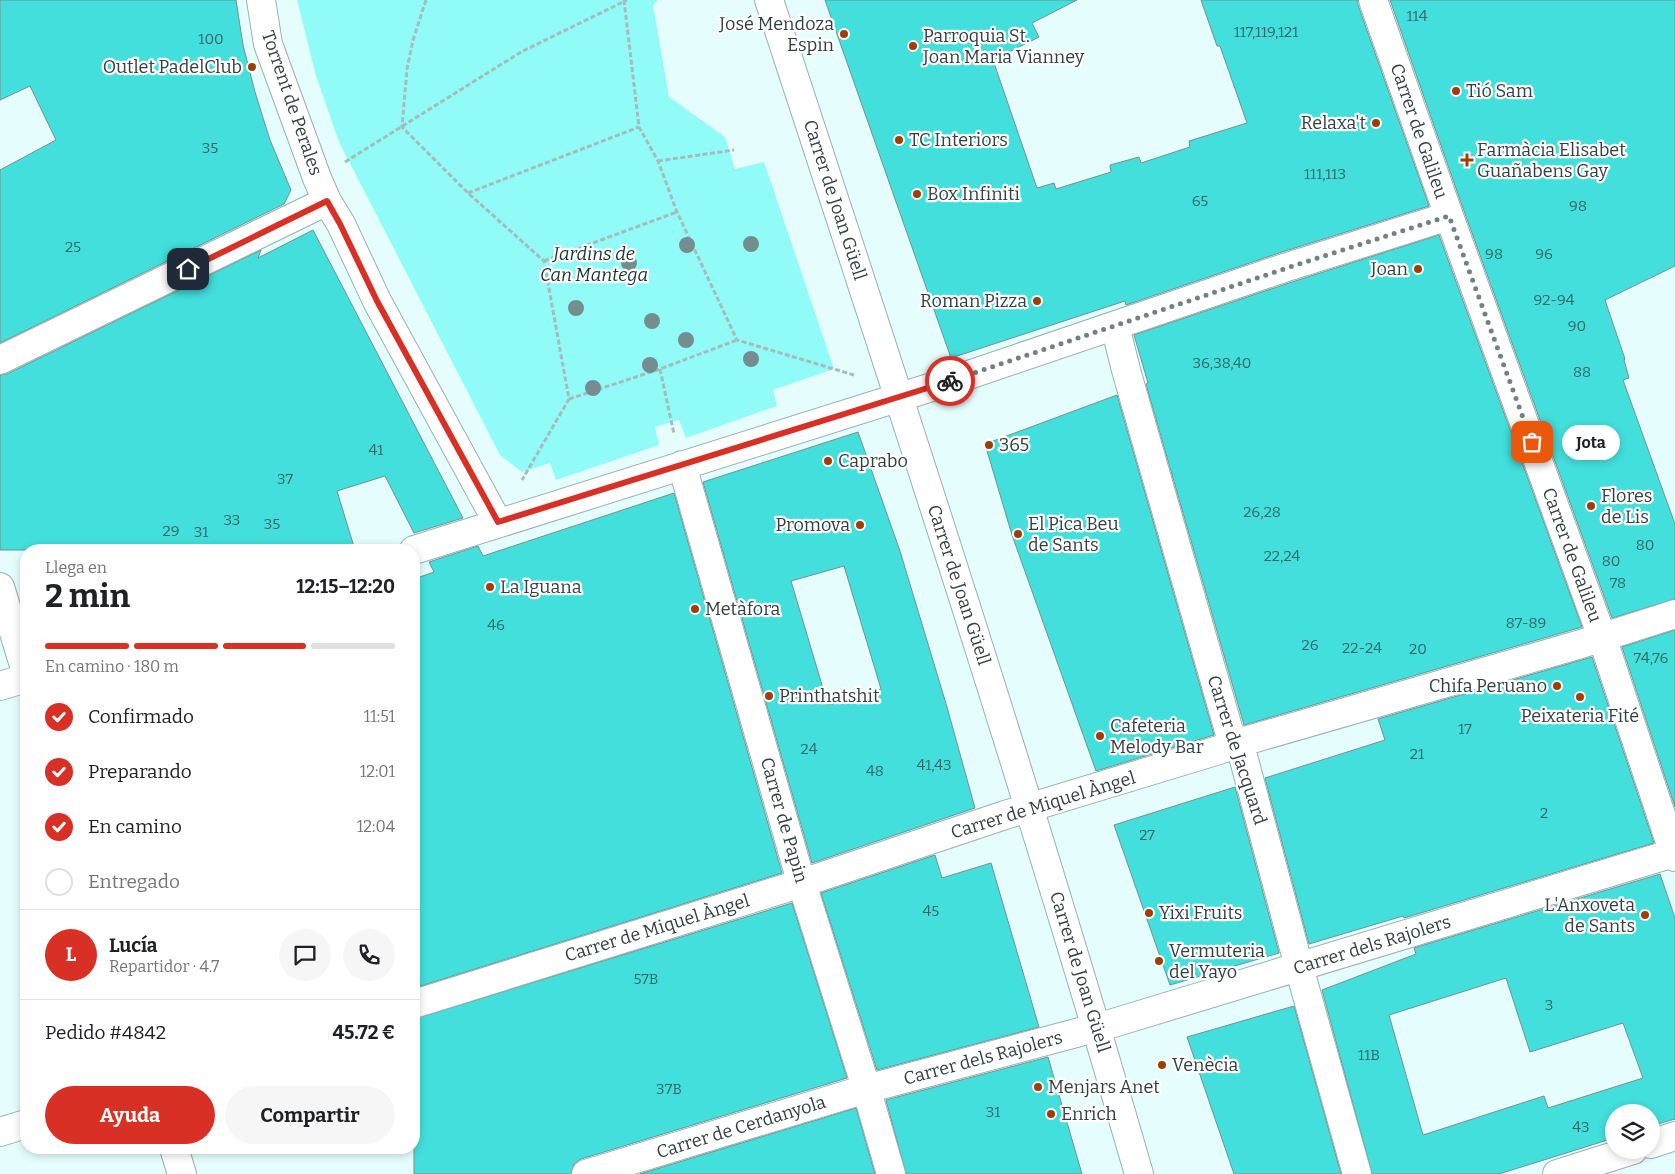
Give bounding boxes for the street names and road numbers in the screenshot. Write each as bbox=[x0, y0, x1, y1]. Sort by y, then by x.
street label: Torrent de Perales bbox=[257, 28, 327, 178]
street label: Carrer de Galileu bbox=[1386, 61, 1452, 201]
street label: Carrer de Joan Güell bbox=[799, 117, 871, 283]
street label: Carrer de Galileu bbox=[1537, 485, 1607, 625]
street label: Carrer de Joan Güell bbox=[923, 502, 995, 668]
street label: Carrer de Jacquard bbox=[1202, 673, 1272, 828]
street label: Carrer de Papin bbox=[756, 755, 813, 886]
street label: Carrer de Miquel Àngel bbox=[948, 766, 1138, 844]
street label: Carrer de Miquel Àngel bbox=[562, 889, 752, 967]
street label: Carrer de Joan Güell bbox=[1045, 889, 1115, 1055]
street label: Carrer dels Rajolers bbox=[1291, 911, 1453, 979]
street label: Carrer dels Rajolers bbox=[901, 1026, 1065, 1090]
street label: Carrer de Cerdanyola bbox=[654, 1091, 828, 1163]

